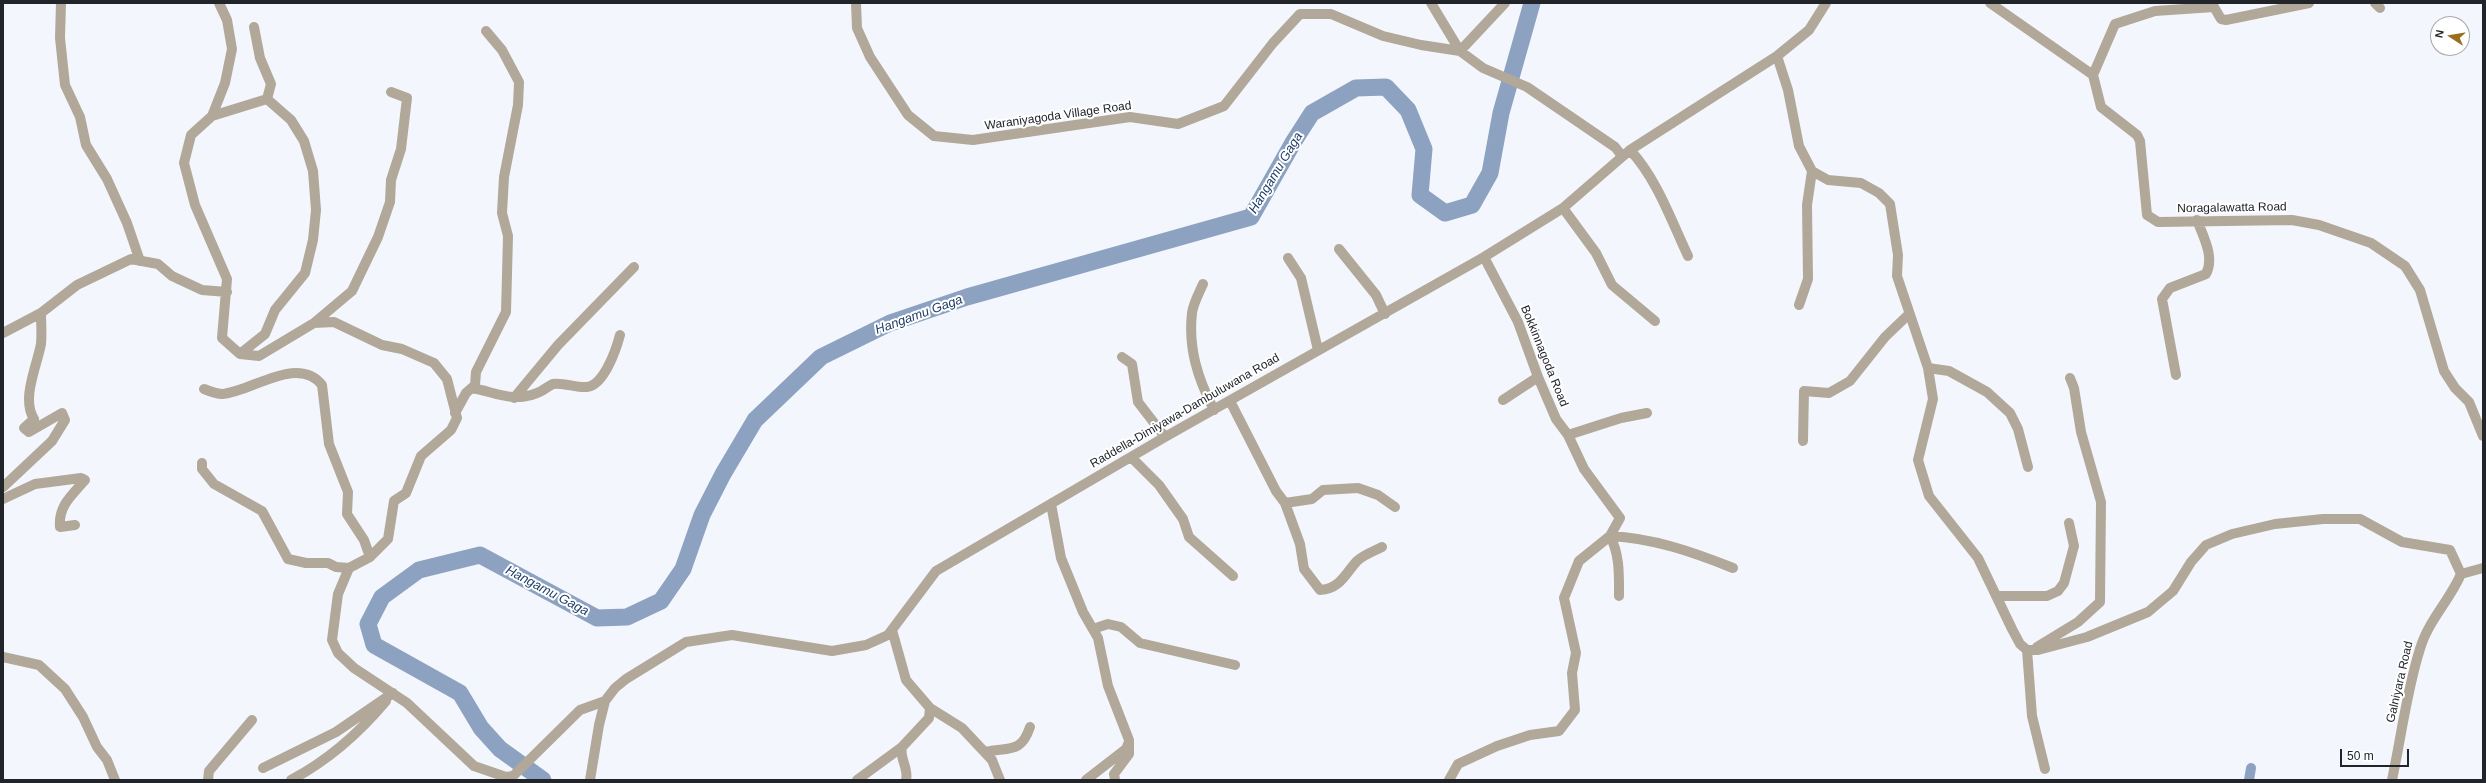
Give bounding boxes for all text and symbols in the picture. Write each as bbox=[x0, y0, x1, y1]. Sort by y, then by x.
north arrow bbox=[2430, 16, 2470, 56]
text: N bbox=[2433, 29, 2446, 39]
street label: Waraniyagoda Village Road bbox=[984, 99, 1132, 133]
water label: Hangamu Gaga bbox=[1246, 130, 1306, 216]
street label: Noragalawatta Road bbox=[2177, 200, 2287, 216]
water label: Hangamu Gaga bbox=[873, 292, 965, 338]
street label: Bokkinnagoda Road bbox=[1517, 303, 1571, 409]
street label: Raddella-Dimiyawa-Dambuluwana Road bbox=[1088, 351, 1282, 471]
water label: Hangamu Gaga bbox=[503, 563, 591, 619]
street label: Galniyara Road bbox=[2384, 640, 2416, 724]
scale bar bbox=[2342, 741, 2411, 767]
text: 50 m bbox=[2347, 749, 2374, 763]

